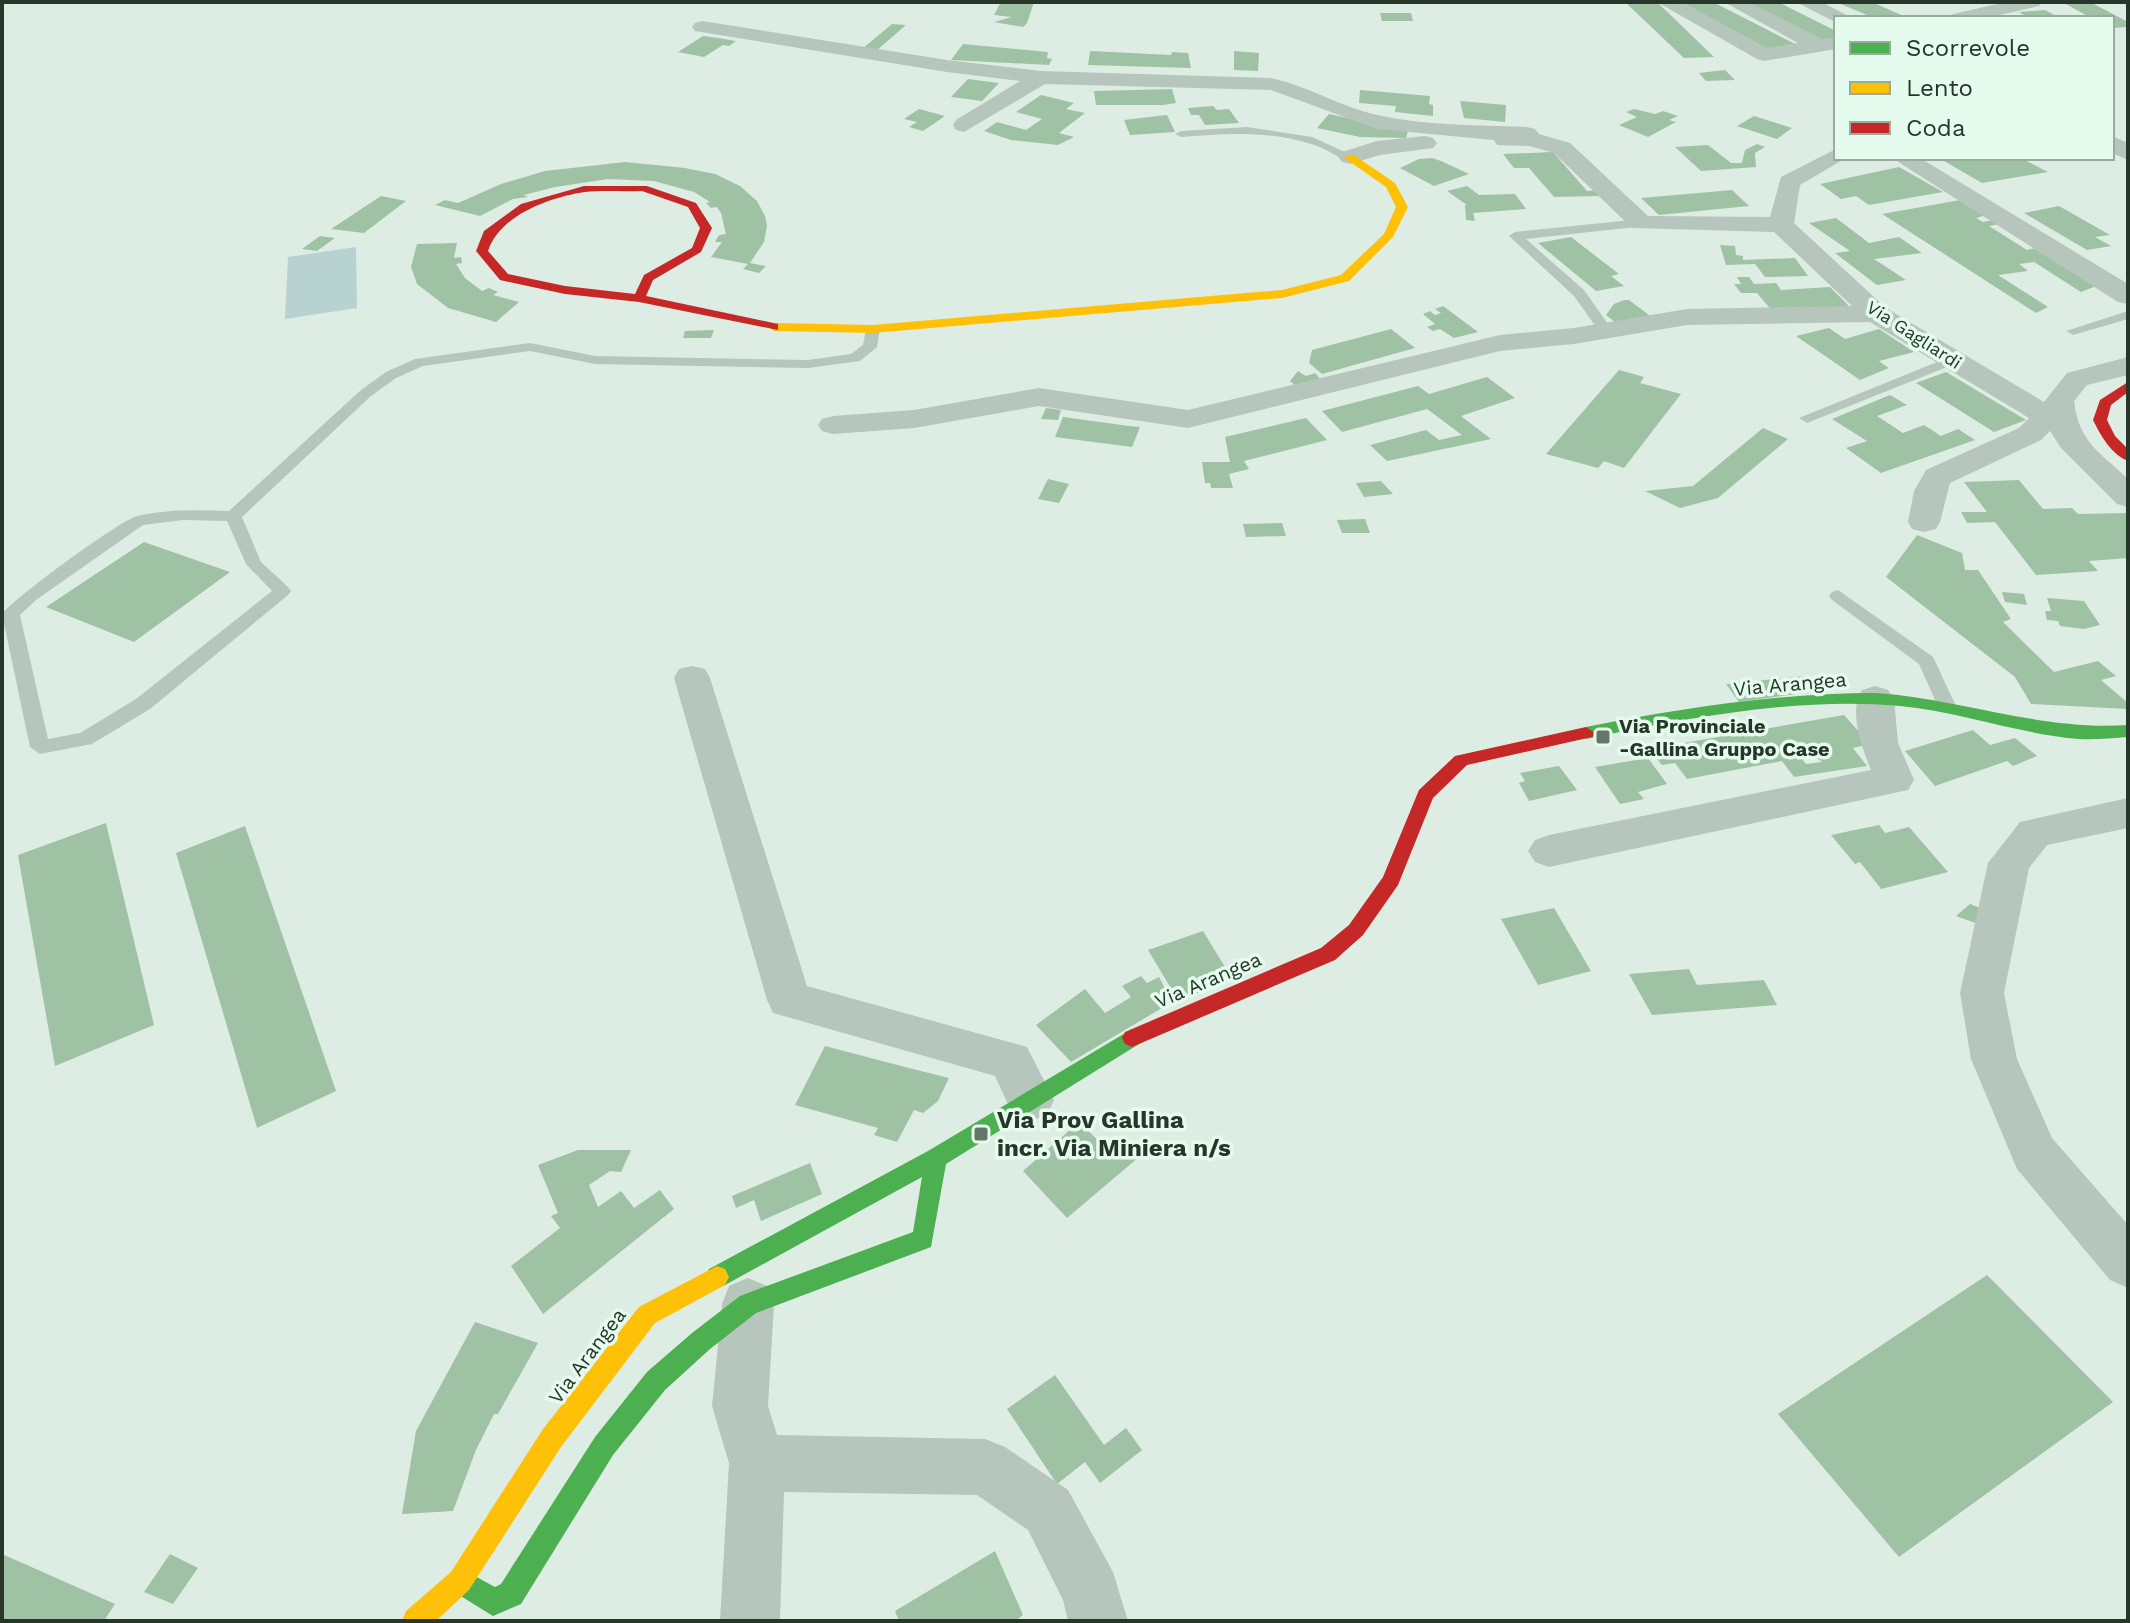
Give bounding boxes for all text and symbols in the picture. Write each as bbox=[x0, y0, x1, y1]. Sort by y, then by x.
legend bbox=[1834, 16, 2114, 160]
text: Scorrevole bbox=[1906, 34, 2030, 62]
text: Lento bbox=[1906, 74, 1973, 102]
text: Coda bbox=[1906, 114, 1966, 142]
street label: Via Gagliardi bbox=[1863, 296, 1966, 373]
street label: Via Arangea bbox=[1732, 667, 1848, 701]
place label: Via Provinciale -Gallina Gruppo Case bbox=[1619, 714, 1830, 761]
marker: Via Provinciale -Gallina Gruppo Case bbox=[1594, 728, 1612, 746]
street label: Via Arangea bbox=[1151, 947, 1265, 1013]
place label: Via Prov Gallina incr. Via Miniera n/s bbox=[997, 1106, 1231, 1162]
marker: Via Prov Gallina incr. Via Miniera n/s bbox=[972, 1125, 990, 1143]
street label: Via Arangea bbox=[543, 1303, 631, 1409]

